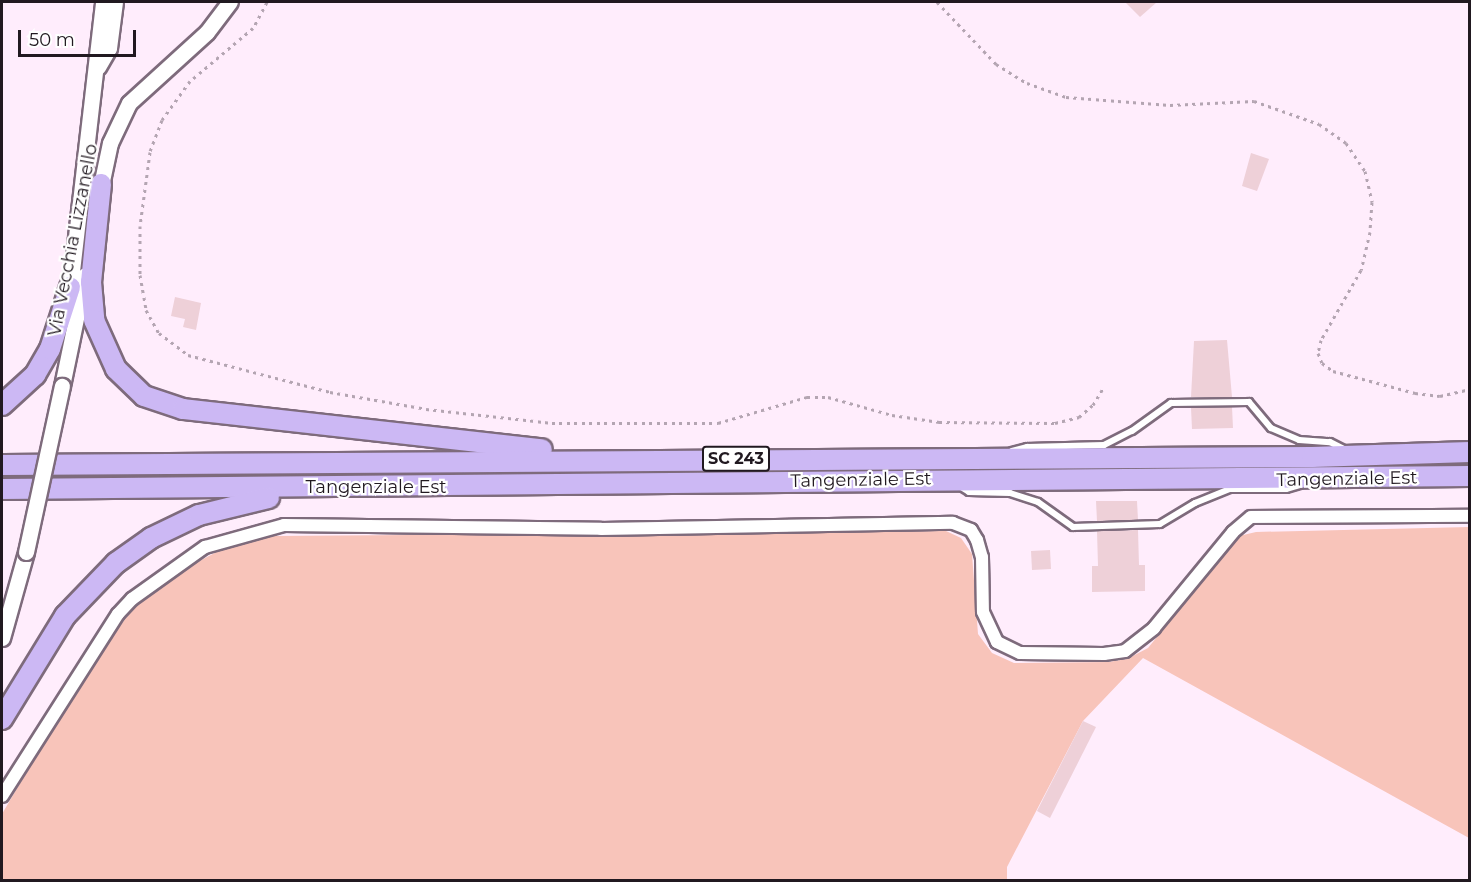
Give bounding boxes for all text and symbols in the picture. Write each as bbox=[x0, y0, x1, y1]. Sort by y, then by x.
scale bar bbox=[21, 18, 140, 56]
text: 50 m bbox=[29, 29, 75, 51]
street label: Via Vecchia Lizzanello bbox=[44, 142, 102, 338]
road number: SC 243 bbox=[702, 446, 771, 472]
street label: Tangenziale Est bbox=[1276, 467, 1418, 491]
street label: Tangenziale Est bbox=[790, 468, 932, 492]
street label: Tangenziale Est bbox=[305, 476, 447, 498]

